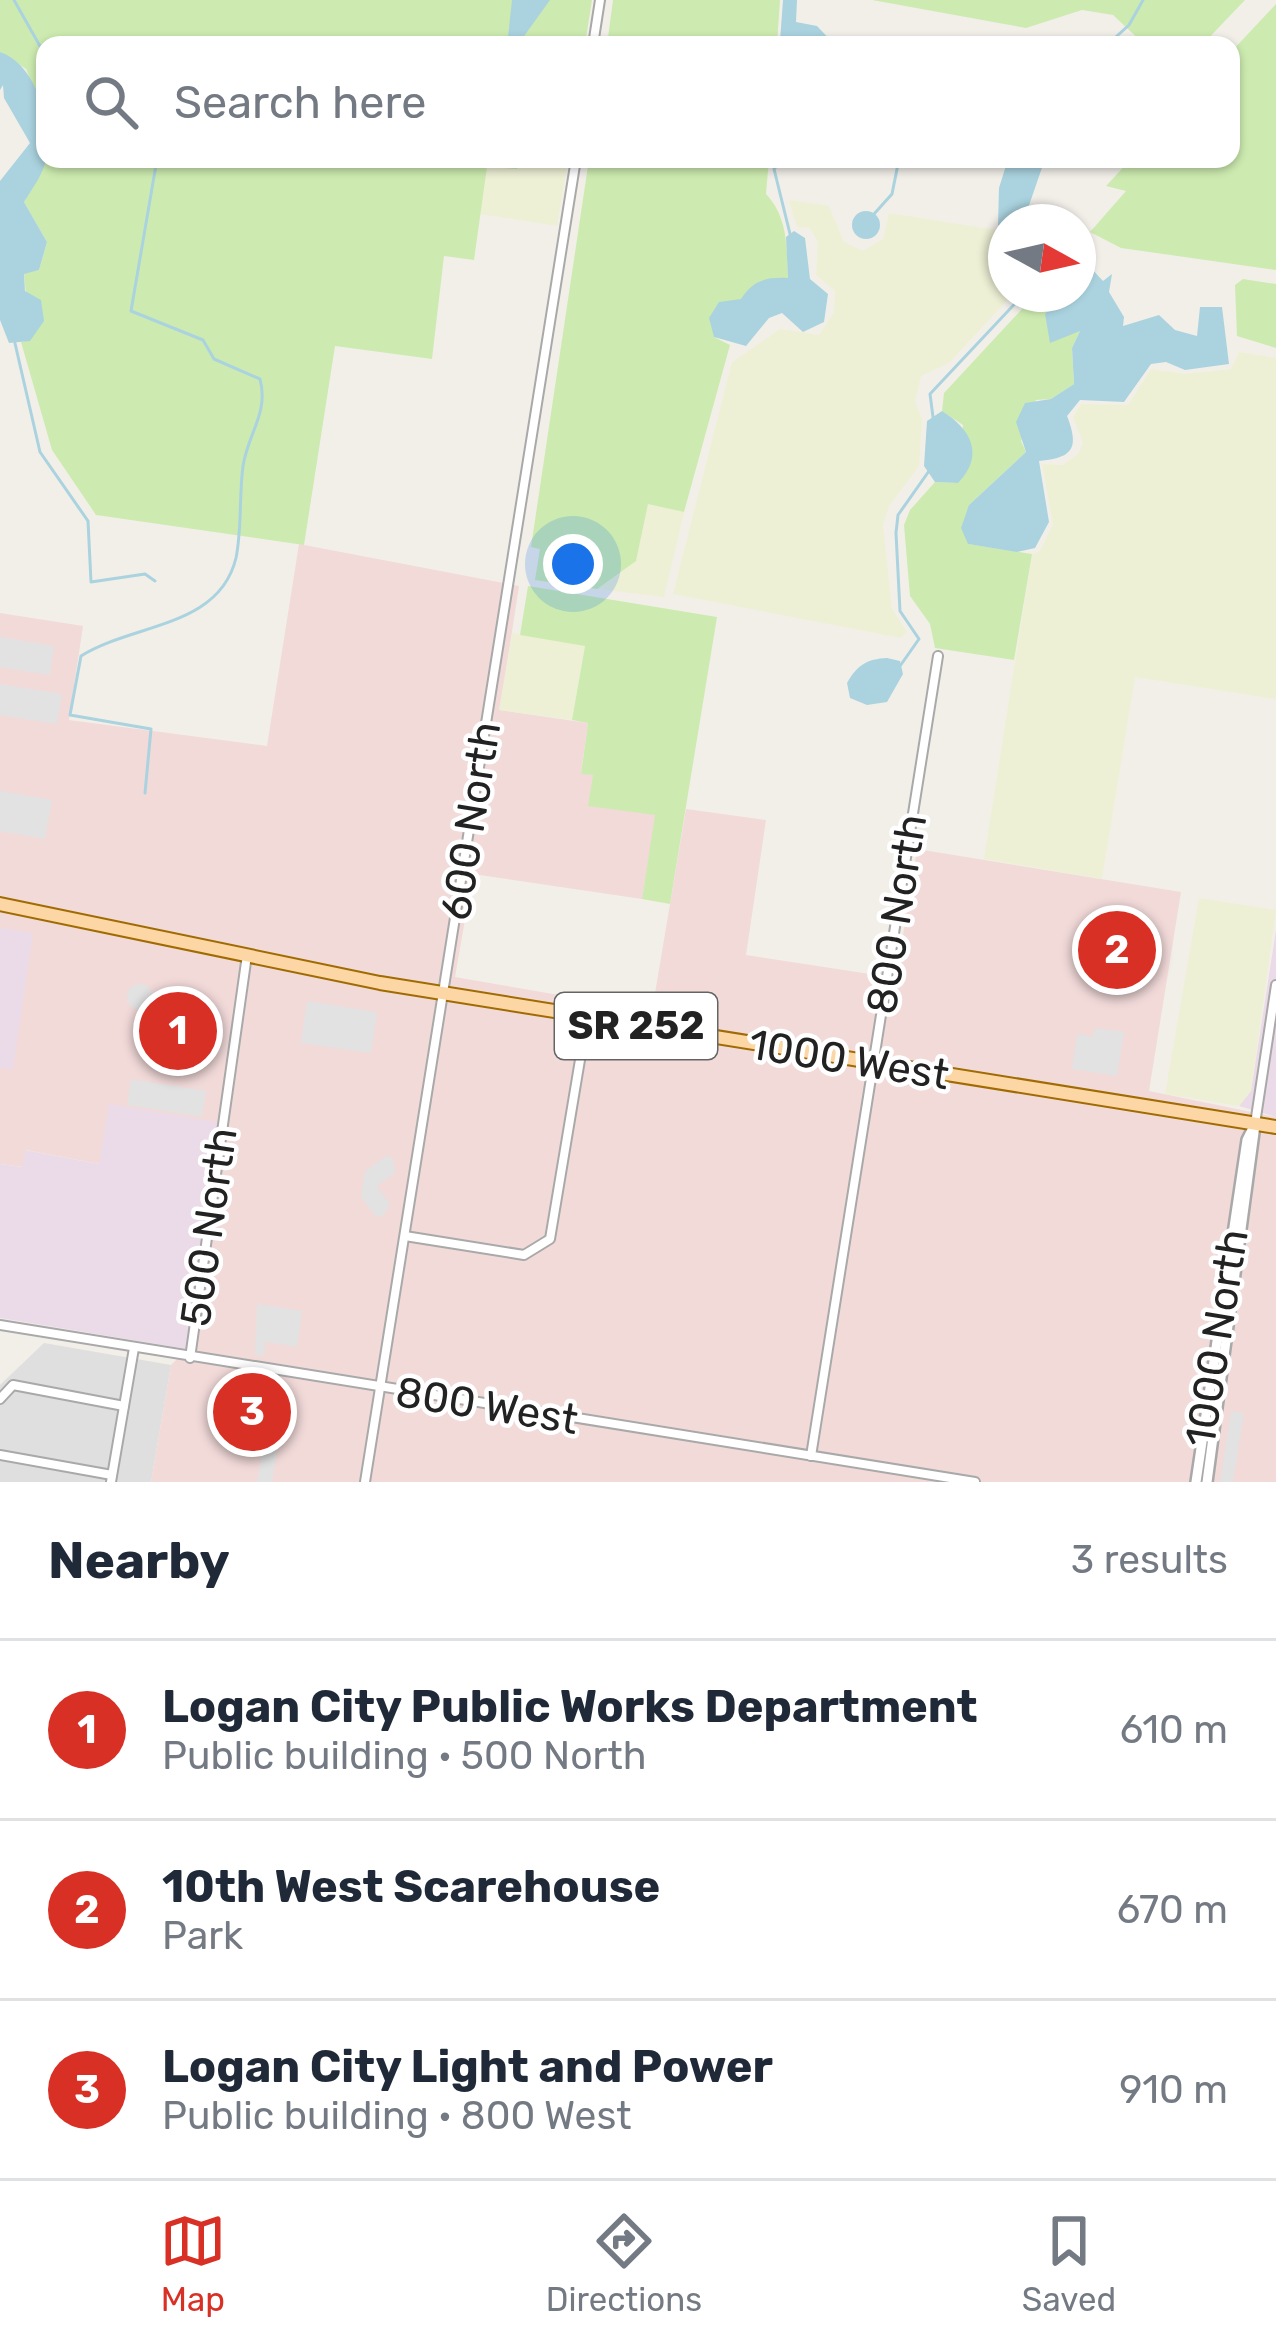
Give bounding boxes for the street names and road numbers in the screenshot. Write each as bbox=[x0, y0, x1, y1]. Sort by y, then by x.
street label: 600 North bbox=[431, 718, 511, 924]
street label: 800 North bbox=[857, 811, 937, 1017]
road number: SR 252 bbox=[555, 993, 717, 1059]
street label: 1000 West bbox=[745, 1020, 953, 1100]
street label: 500 North bbox=[170, 1125, 248, 1329]
street label: 1000 North bbox=[1175, 1226, 1259, 1450]
street label: 800 West bbox=[392, 1367, 582, 1445]

